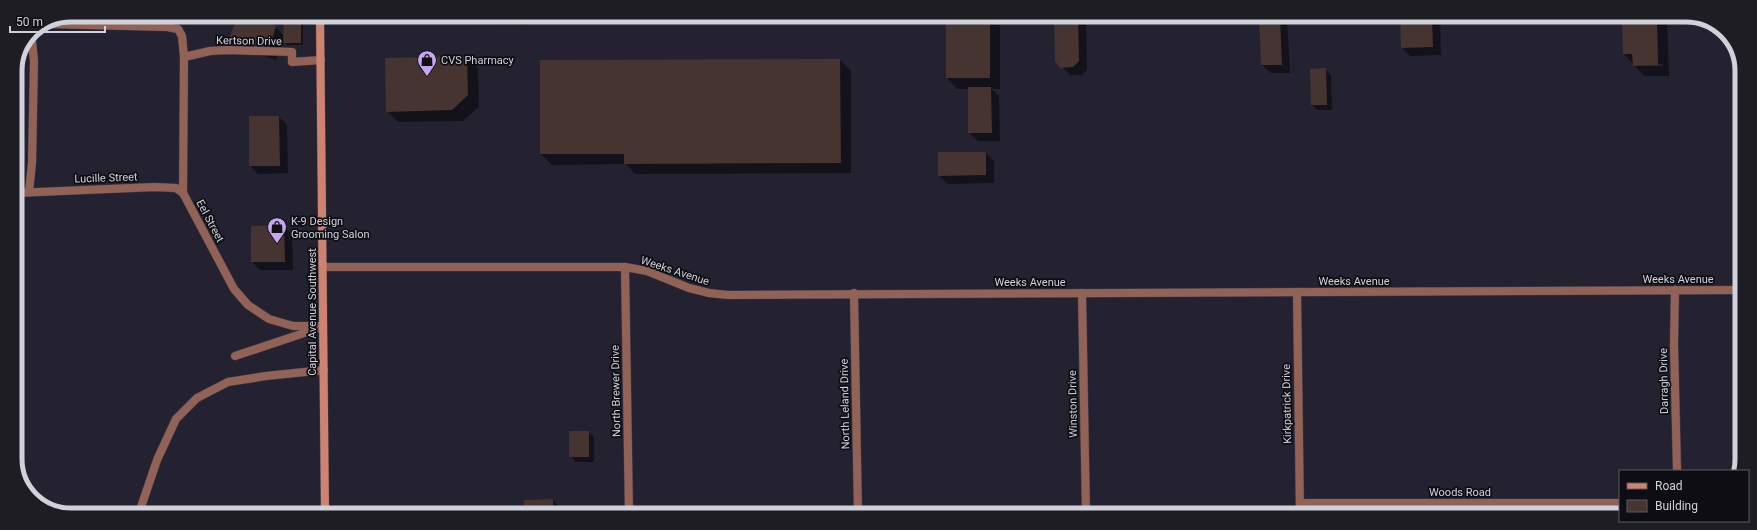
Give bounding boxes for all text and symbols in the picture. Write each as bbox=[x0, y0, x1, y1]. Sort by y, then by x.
scale bar bbox=[10, 8, 105, 34]
text: 50 m bbox=[16, 15, 43, 29]
street label: Kertson Drive bbox=[216, 34, 282, 48]
shop icon: CVS Pharmacy bbox=[416, 49, 438, 77]
place label: CVS Pharmacy bbox=[441, 54, 515, 67]
street label: Lucille Street bbox=[74, 170, 138, 186]
street label: Eel Street bbox=[193, 197, 227, 245]
place label: K-9 Design Grooming Salon bbox=[291, 215, 370, 241]
shop icon: K-9 Design Grooming Salon bbox=[266, 216, 288, 244]
street label: Capital Avenue Southwest bbox=[306, 248, 319, 376]
street label: Weeks Avenue bbox=[639, 254, 711, 288]
street label: Weeks Avenue bbox=[1642, 273, 1714, 286]
street label: Weeks Avenue bbox=[1318, 275, 1390, 288]
street label: Weeks Avenue bbox=[994, 276, 1066, 289]
street label: North Brewer Drive bbox=[609, 345, 623, 437]
street label: Darragh Drive bbox=[1657, 348, 1671, 414]
street label: North Leland Drive bbox=[838, 358, 852, 449]
street label: Kirkpatrick Drive bbox=[1280, 364, 1294, 444]
street label: Winston Drive bbox=[1066, 370, 1080, 438]
legend bbox=[1619, 470, 1749, 522]
text: Road bbox=[1655, 479, 1683, 493]
street label: Woods Road bbox=[1429, 486, 1491, 499]
text: Building bbox=[1655, 499, 1698, 513]

